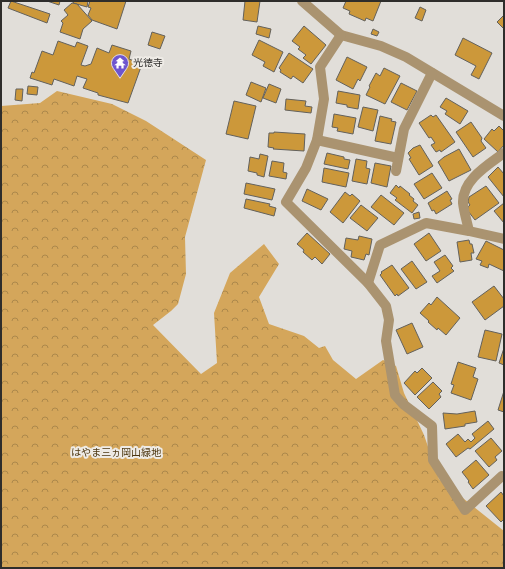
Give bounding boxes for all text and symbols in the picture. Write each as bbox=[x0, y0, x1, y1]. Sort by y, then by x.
temple icon: 光徳寺 bbox=[110, 53, 130, 78]
place label: 光徳寺 bbox=[133, 57, 163, 69]
park label: はやま三ヵ岡山緑地 bbox=[71, 447, 162, 459]

